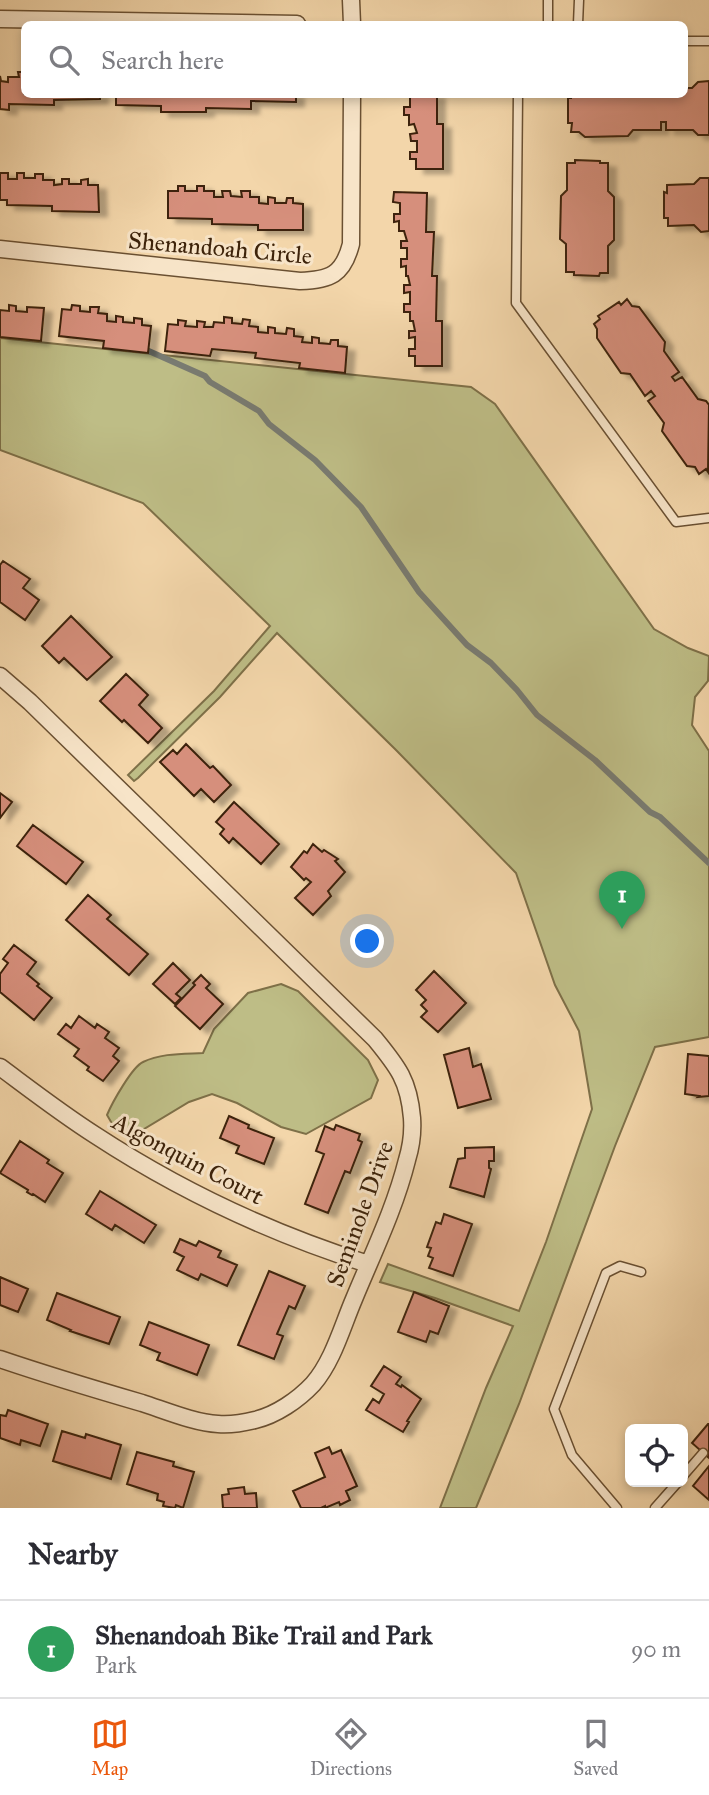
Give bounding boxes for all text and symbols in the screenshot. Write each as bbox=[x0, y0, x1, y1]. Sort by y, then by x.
search box bbox=[21, 21, 688, 98]
icon: search bbox=[45, 41, 83, 79]
text: Search here bbox=[101, 44, 224, 76]
street label: Shenandoah Circle bbox=[127, 225, 313, 271]
pin: 1 bbox=[599, 871, 645, 929]
your location bbox=[350, 924, 384, 958]
street label: Algonquin Court bbox=[106, 1106, 269, 1212]
street label: Seminole Drive bbox=[320, 1137, 400, 1291]
map controls bbox=[625, 1424, 688, 1487]
button: locate bbox=[625, 1424, 688, 1487]
text: Nearby bbox=[28, 1536, 118, 1572]
text: Shenandoah Bike Trail and Park bbox=[95, 1619, 433, 1651]
text: 1 bbox=[46, 1635, 56, 1663]
text: 90 m bbox=[631, 1635, 681, 1663]
text: Park bbox=[95, 1651, 137, 1679]
tab: Map bbox=[91, 1715, 129, 1780]
tab: Directions bbox=[310, 1715, 392, 1780]
tab: Saved bbox=[573, 1715, 618, 1780]

